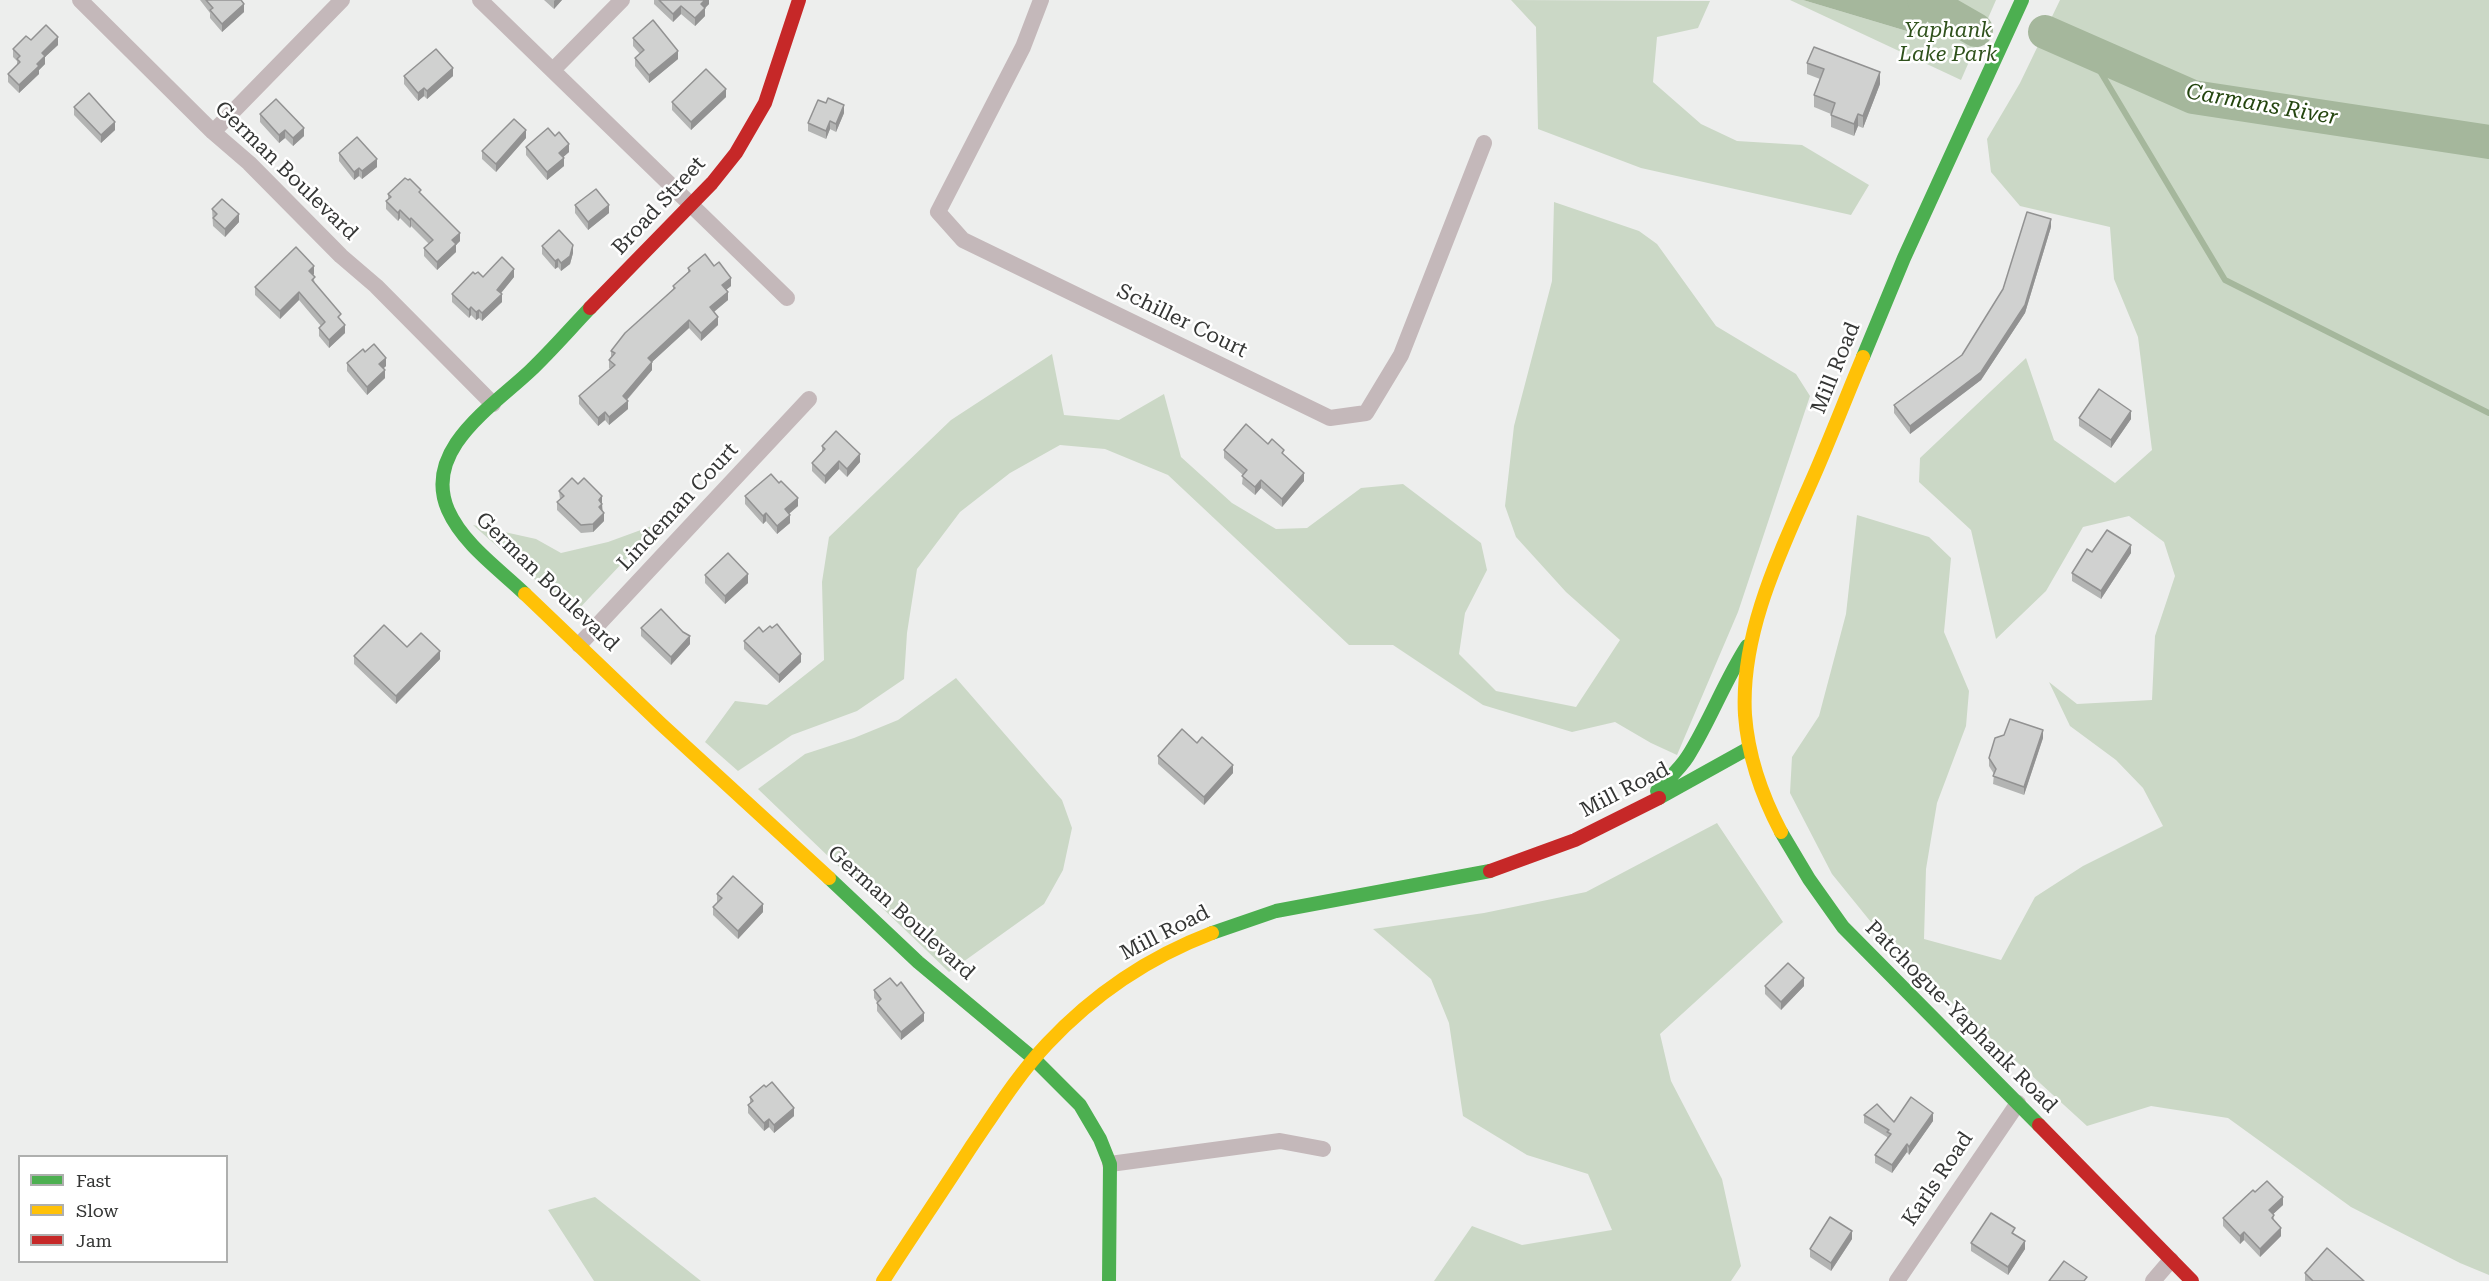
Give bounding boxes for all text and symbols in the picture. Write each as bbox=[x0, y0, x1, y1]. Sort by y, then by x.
park label: Yaphank Lake Park bbox=[1899, 18, 1997, 68]
water label: Carmans River bbox=[2184, 79, 2340, 131]
street label: German Boulevard bbox=[209, 96, 363, 246]
street label: Broad Street bbox=[607, 152, 711, 260]
street label: Schiller Court bbox=[1113, 279, 1251, 363]
street label: Mill Road bbox=[1806, 318, 1866, 418]
street label: Lindeman Court bbox=[612, 438, 744, 576]
street label: German Boulevard bbox=[470, 507, 624, 657]
street label: Mill Road bbox=[1576, 757, 1674, 823]
street label: German Boulevard bbox=[822, 840, 980, 986]
street label: Mill Road bbox=[1116, 900, 1214, 966]
street label: Patchogue-Yaphank Road bbox=[1860, 916, 2062, 1118]
street label: Karls Road bbox=[1897, 1127, 1979, 1231]
legend bbox=[18, 1155, 228, 1263]
text: Fast bbox=[76, 1170, 111, 1191]
text: Slow bbox=[76, 1200, 118, 1221]
text: Jam bbox=[76, 1230, 112, 1251]

